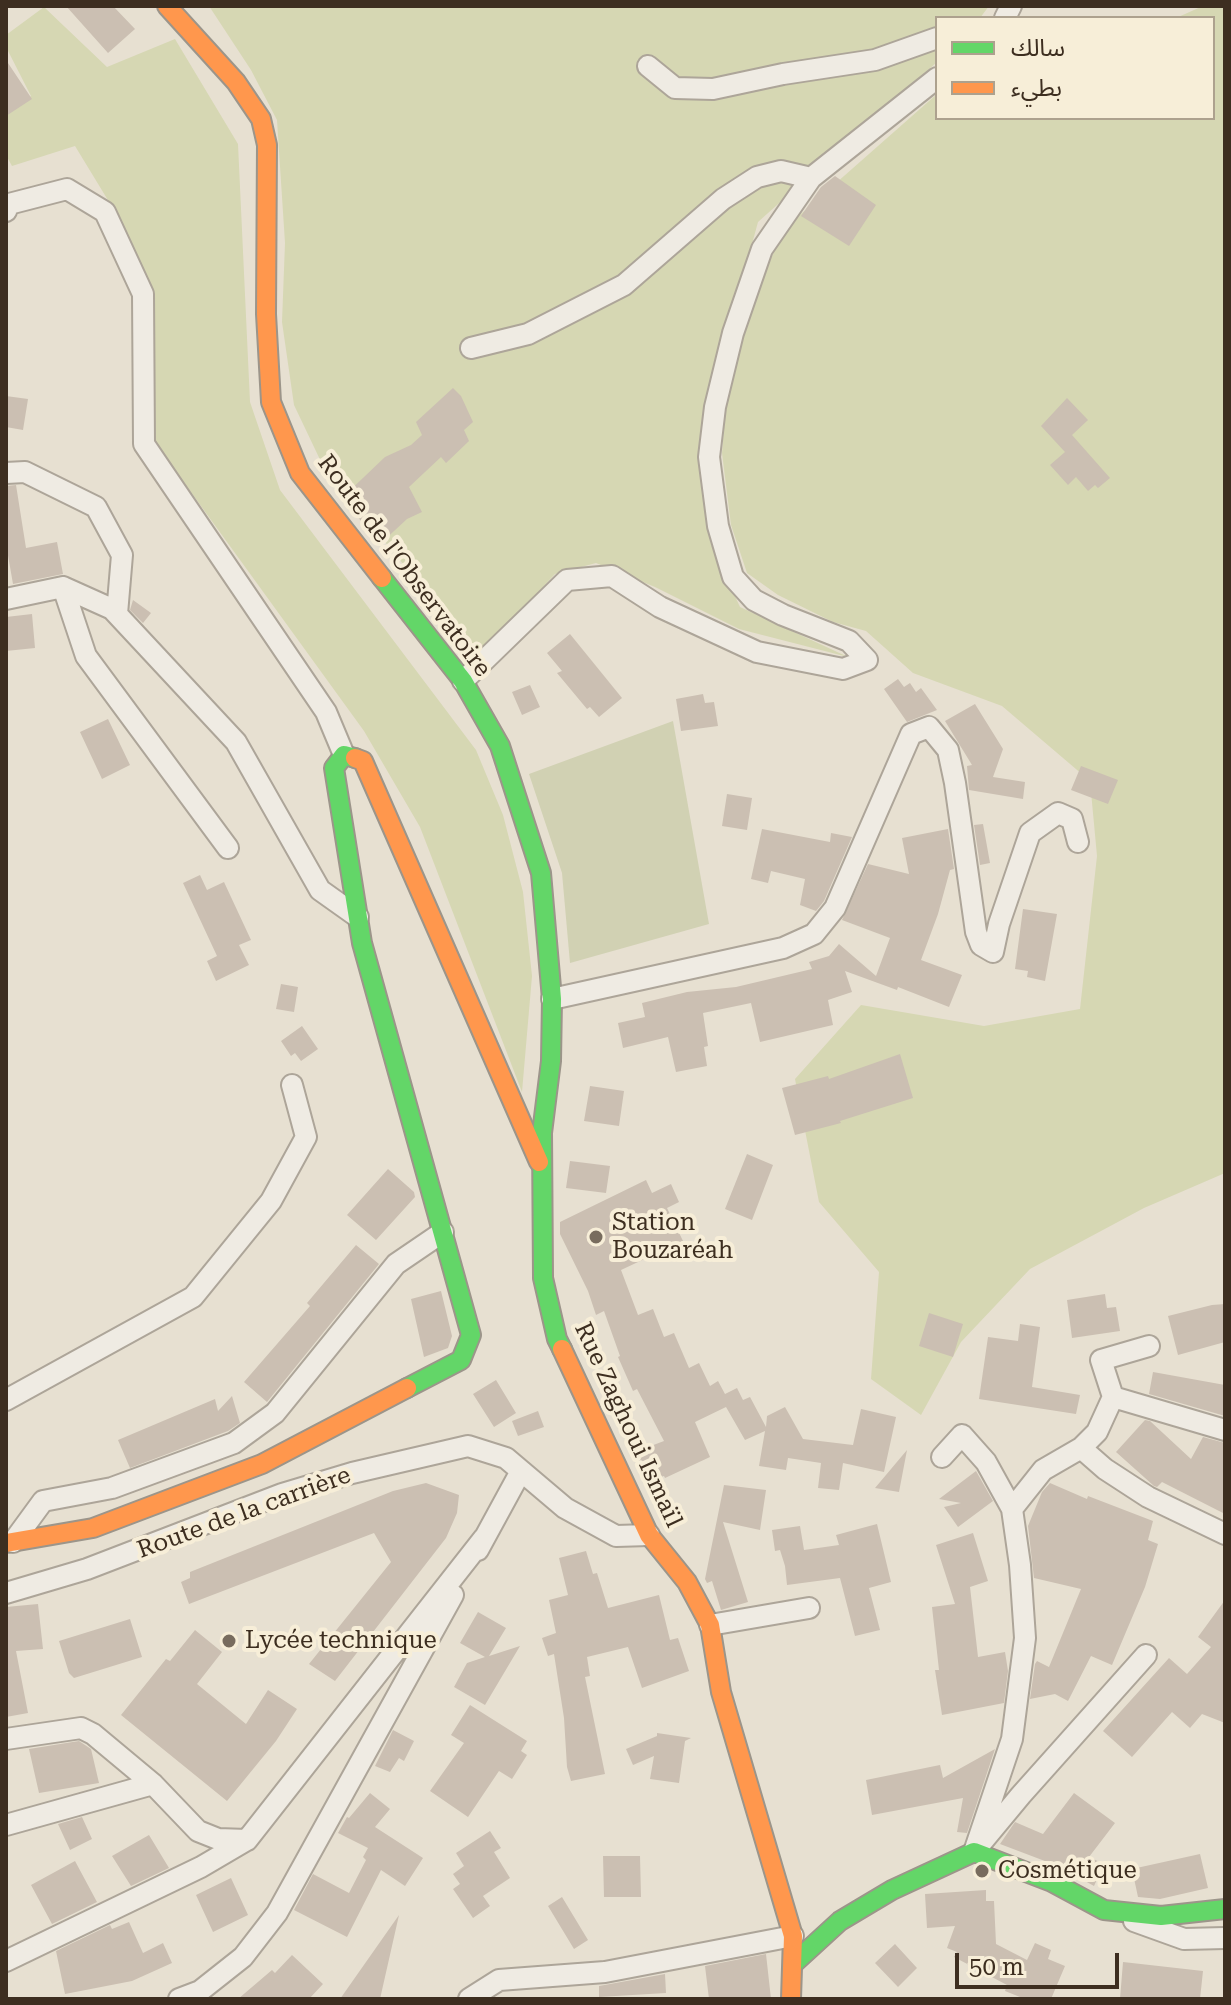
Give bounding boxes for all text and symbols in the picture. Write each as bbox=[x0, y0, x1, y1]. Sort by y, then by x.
legend bbox=[935, 16, 1215, 120]
text: سالك bbox=[1011, 34, 1065, 62]
text: بطيء bbox=[1011, 74, 1062, 102]
street label: Route de l'Observatoire bbox=[311, 449, 497, 683]
place label: Station Bouzaréah bbox=[612, 1209, 733, 1265]
marker: Station Bouzaréah bbox=[587, 1228, 605, 1246]
street label: Rue Zaghoui Ismaïl bbox=[568, 1318, 688, 1532]
street label: Route de la carrière bbox=[133, 1461, 355, 1565]
place label: Lycée technique bbox=[245, 1627, 437, 1655]
marker: Lycée technique bbox=[220, 1632, 238, 1650]
place label: Cosmétique bbox=[998, 1857, 1137, 1885]
marker: Cosmétique bbox=[973, 1862, 991, 1880]
scale bar bbox=[959, 1937, 1123, 1987]
text: 50 m bbox=[969, 1953, 1024, 1981]

